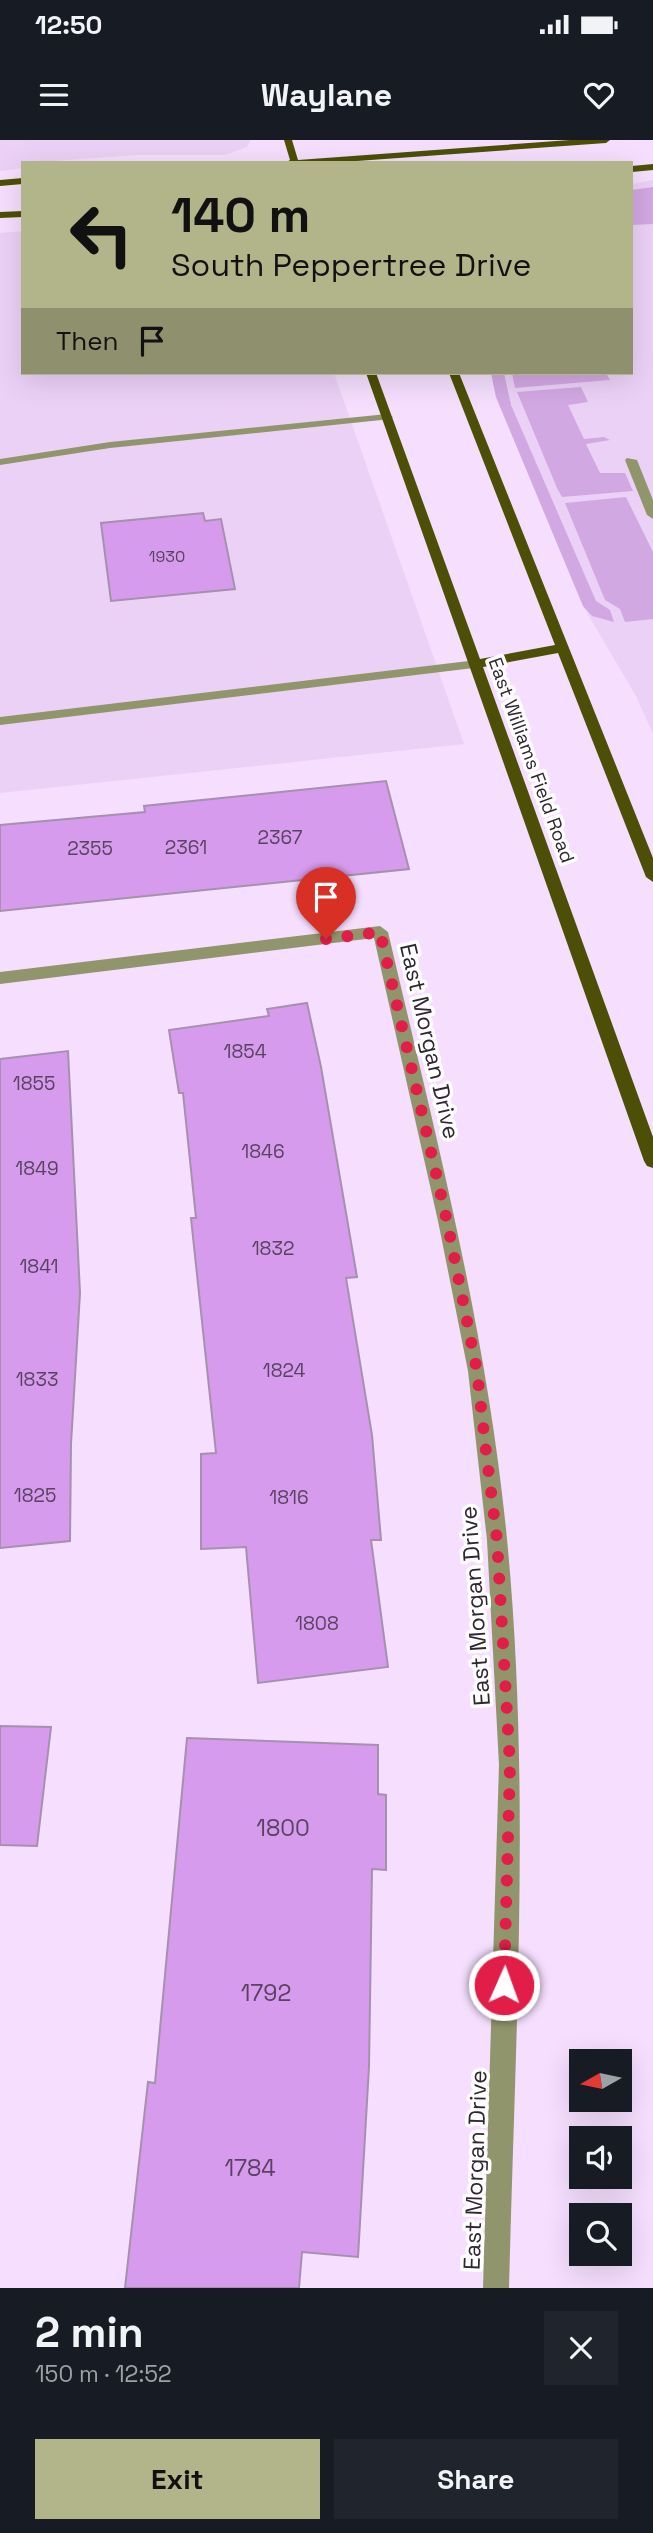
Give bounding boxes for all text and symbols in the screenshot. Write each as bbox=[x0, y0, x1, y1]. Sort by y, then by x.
text: 12:50 bbox=[35, 8, 102, 42]
text: Waylane bbox=[261, 75, 392, 115]
icon: menu bbox=[35, 76, 73, 114]
icon: heart bbox=[580, 76, 618, 114]
text: 140 m bbox=[171, 184, 310, 246]
icon: left bbox=[56, 189, 147, 280]
text: South Peppertree Drive bbox=[171, 245, 531, 285]
icon: arrive bbox=[133, 322, 171, 360]
text: Then bbox=[56, 324, 119, 358]
house number: 1930 bbox=[149, 546, 185, 567]
street label: East Williams Field Road bbox=[483, 654, 580, 866]
house number: 2367 bbox=[258, 825, 303, 850]
house number: 2361 bbox=[165, 835, 207, 860]
house number: 2355 bbox=[67, 836, 113, 861]
pin bbox=[296, 867, 356, 939]
icon: arrive bbox=[307, 878, 345, 916]
street label: East Morgan Drive bbox=[393, 940, 467, 1142]
house number: 1854 bbox=[223, 1039, 267, 1064]
house number: 1855 bbox=[13, 1071, 55, 1096]
house number: 1846 bbox=[241, 1139, 285, 1164]
house number: 1849 bbox=[15, 1156, 59, 1181]
house number: 1832 bbox=[252, 1236, 294, 1261]
house number: 1841 bbox=[19, 1254, 59, 1279]
house number: 1824 bbox=[263, 1358, 305, 1383]
house number: 1833 bbox=[16, 1367, 58, 1392]
house number: 1825 bbox=[14, 1483, 56, 1508]
house number: 1816 bbox=[269, 1485, 309, 1510]
street label: East Morgan Drive bbox=[453, 1505, 497, 1707]
house number: 1808 bbox=[295, 1611, 339, 1636]
house number: 1800 bbox=[256, 1813, 310, 1843]
position arrow bbox=[467, 1948, 541, 2022]
house number: 1792 bbox=[241, 1978, 291, 2008]
north arrow bbox=[569, 2049, 632, 2112]
map controls bbox=[569, 2049, 632, 2266]
street label: East Morgan Drive bbox=[457, 2070, 493, 2270]
button: sound bbox=[569, 2126, 632, 2189]
house number: 1784 bbox=[224, 2153, 276, 2183]
button: search bbox=[569, 2203, 632, 2266]
text: 2 min bbox=[35, 2306, 144, 2359]
button: close bbox=[544, 2311, 618, 2385]
text: 150 m · 12:52 bbox=[35, 2359, 172, 2389]
button: Exit bbox=[35, 2439, 320, 2519]
button: Share bbox=[334, 2439, 618, 2519]

